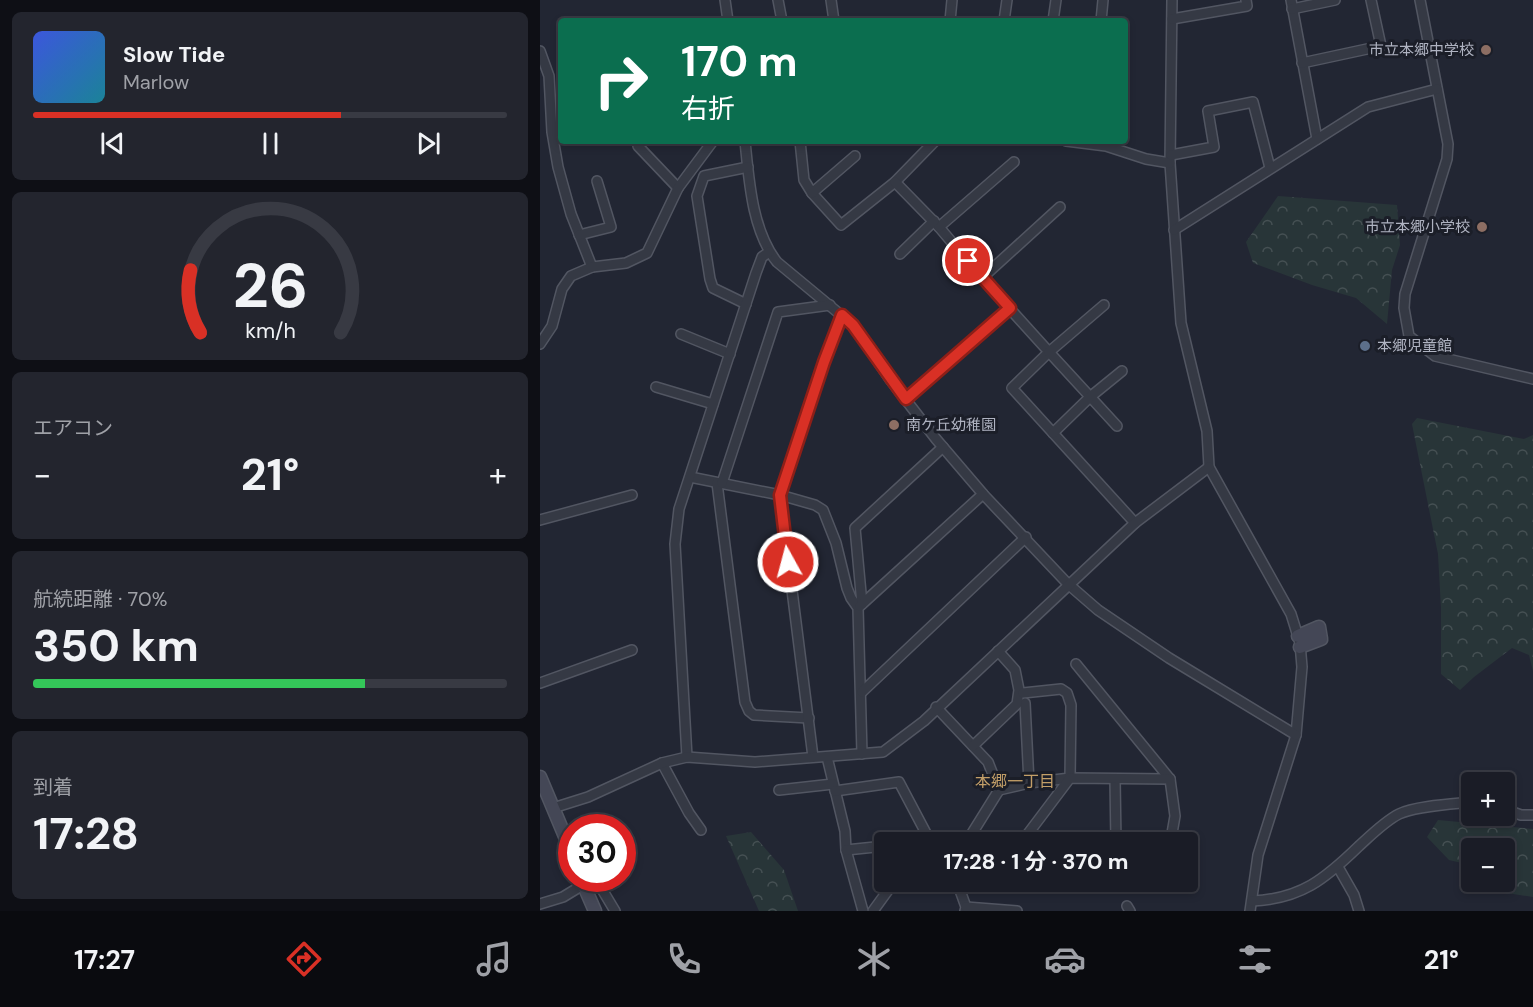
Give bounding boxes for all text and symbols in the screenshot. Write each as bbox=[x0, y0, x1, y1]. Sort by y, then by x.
text: 170 m bbox=[681, 34, 798, 89]
text: Slow Tide bbox=[123, 40, 225, 69]
place label: 市立本郷中学校 bbox=[1369, 40, 1474, 60]
icon: right bbox=[582, 42, 660, 120]
marker: 市立本郷中学校 bbox=[1479, 43, 1493, 57]
text: Marlow bbox=[123, 69, 189, 95]
text: 右折 bbox=[681, 91, 735, 126]
icon: previous bbox=[96, 127, 129, 160]
icon: pause bbox=[254, 127, 287, 160]
icon: next bbox=[412, 127, 445, 160]
place label: 市立本郷小学校 bbox=[1365, 217, 1470, 237]
marker: 市立本郷小学校 bbox=[1475, 220, 1489, 234]
pin bbox=[942, 235, 993, 286]
icon: arrive bbox=[951, 244, 984, 277]
text: 26 bbox=[232, 245, 308, 326]
text: km/h bbox=[245, 317, 295, 345]
place label: 本郷児童館 bbox=[1377, 336, 1452, 356]
marker: 本郷児童館 bbox=[1358, 339, 1372, 353]
text: エアコン bbox=[33, 415, 113, 441]
place label: 南ケ丘幼稚園 bbox=[906, 415, 996, 435]
marker: 南ケ丘幼稚園 bbox=[887, 418, 901, 432]
text: 21° bbox=[241, 445, 299, 504]
text: − bbox=[33, 453, 51, 496]
text: + bbox=[489, 453, 507, 496]
position arrow bbox=[756, 530, 820, 594]
text: 航続距離 · 70% bbox=[33, 586, 167, 612]
text: 350 km bbox=[33, 616, 199, 675]
district label: 本郷一丁目 bbox=[975, 771, 1055, 792]
map controls bbox=[1461, 772, 1515, 892]
button: + bbox=[1461, 772, 1515, 826]
text: 到着 bbox=[33, 774, 73, 800]
text: 17:28 bbox=[33, 804, 139, 863]
speed limit sign: 30 bbox=[558, 814, 636, 892]
button: − bbox=[1461, 838, 1515, 892]
text: 17:28 · 1 分 · 370 m bbox=[944, 847, 1128, 876]
icon: directions bbox=[283, 938, 325, 980]
icon: music bbox=[473, 938, 515, 980]
icon: phone bbox=[663, 938, 705, 980]
icon: climate bbox=[853, 938, 895, 980]
icon: car bbox=[1044, 938, 1086, 980]
icon: filters bbox=[1234, 938, 1276, 980]
text: 17:27 bbox=[74, 942, 135, 977]
text: 21° bbox=[1424, 942, 1459, 977]

